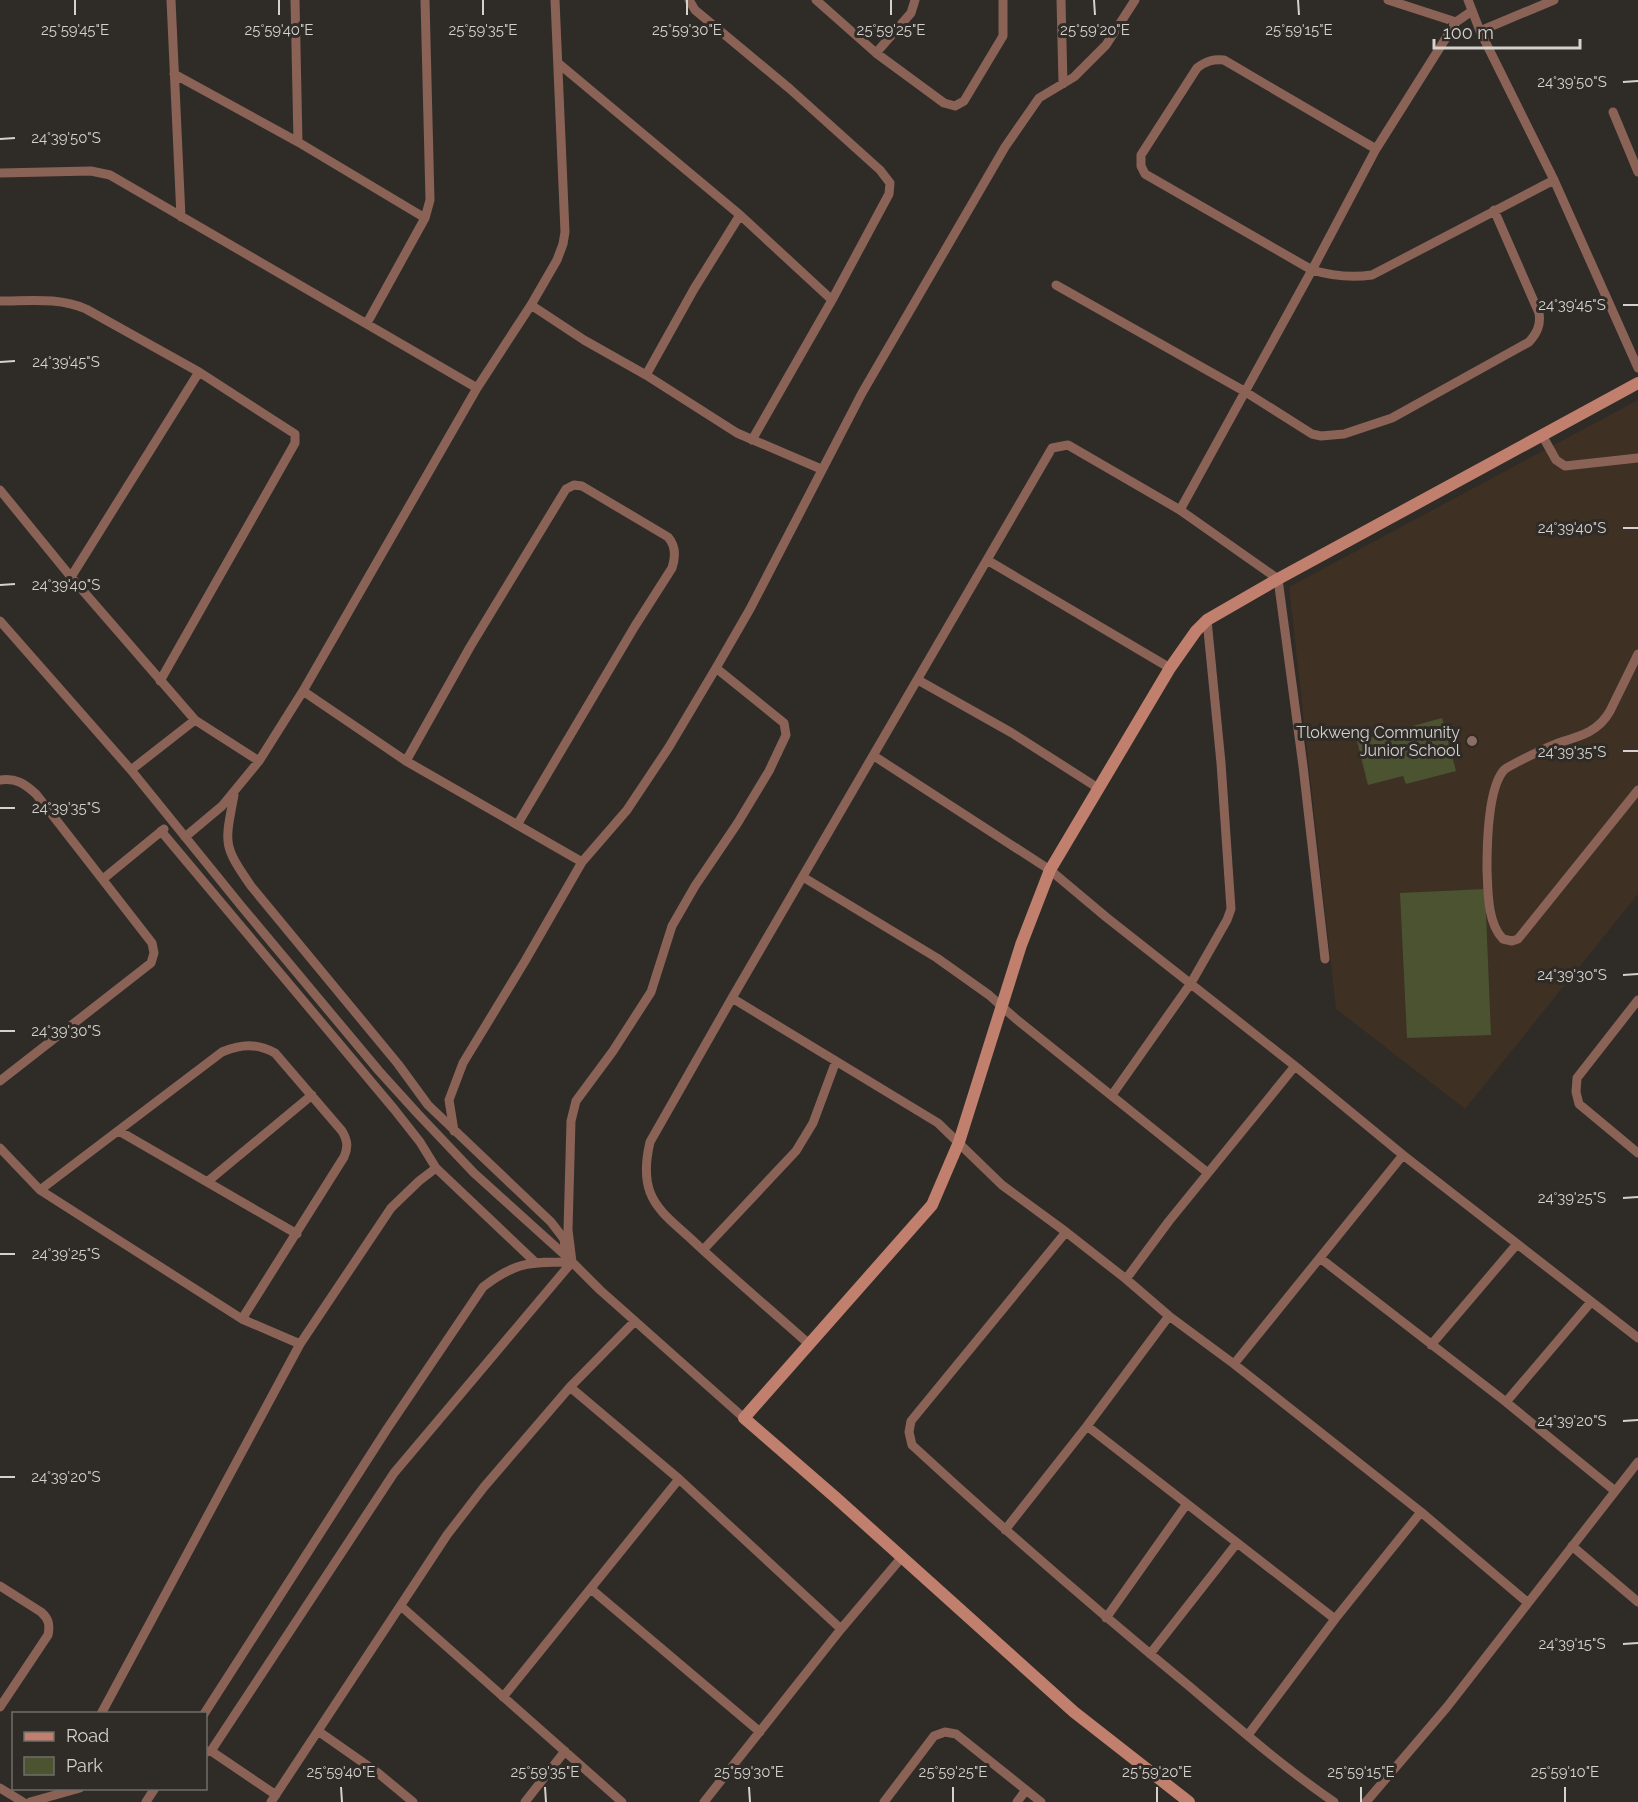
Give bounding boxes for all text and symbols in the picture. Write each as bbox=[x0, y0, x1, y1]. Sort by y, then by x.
scale bar bbox=[1434, 12, 1580, 50]
text: 25°59'45"E bbox=[41, 21, 109, 39]
text: 25°59'40"E bbox=[244, 21, 314, 39]
text: 25°59'35"E bbox=[449, 21, 517, 39]
text: 25°59'30"E bbox=[652, 21, 722, 39]
text: 25°59'25"E bbox=[857, 21, 925, 39]
text: 25°59'20"E bbox=[1060, 21, 1130, 39]
text: 25°59'15"E bbox=[1265, 21, 1333, 39]
text: 100 m bbox=[1443, 22, 1494, 43]
text: 24°39'50"S bbox=[1537, 73, 1607, 91]
text: 24°39'50"S bbox=[31, 129, 101, 147]
text: 24°39'45"S bbox=[1538, 296, 1606, 314]
text: 24°39'45"S bbox=[32, 353, 100, 371]
text: 24°39'40"S bbox=[1538, 519, 1606, 537]
text: 24°39'40"S bbox=[32, 576, 100, 594]
place label: Tlokweng Community Junior School bbox=[1296, 723, 1461, 760]
marker: Tlokweng Community Junior School bbox=[1465, 734, 1479, 748]
text: 24°39'35"S bbox=[1538, 743, 1606, 761]
text: 24°39'35"S bbox=[32, 799, 100, 817]
text: 24°39'30"S bbox=[1537, 966, 1607, 984]
text: 24°39'30"S bbox=[31, 1022, 101, 1040]
text: 24°39'25"S bbox=[1538, 1189, 1606, 1207]
text: 24°39'25"S bbox=[32, 1245, 100, 1263]
text: 24°39'20"S bbox=[1537, 1412, 1607, 1430]
text: 24°39'20"S bbox=[31, 1468, 101, 1486]
text: 24°39'15"S bbox=[1538, 1635, 1606, 1653]
legend bbox=[12, 1712, 207, 1790]
text: Road bbox=[66, 1725, 109, 1746]
text: Park bbox=[66, 1755, 103, 1776]
text: 25°59'40"E bbox=[306, 1763, 376, 1781]
text: 25°59'35"E bbox=[511, 1763, 579, 1781]
text: 25°59'30"E bbox=[714, 1763, 784, 1781]
text: 25°59'25"E bbox=[919, 1763, 987, 1781]
text: 25°59'20"E bbox=[1122, 1763, 1192, 1781]
text: 25°59'15"E bbox=[1327, 1763, 1395, 1781]
text: 25°59'10"E bbox=[1531, 1763, 1599, 1781]

